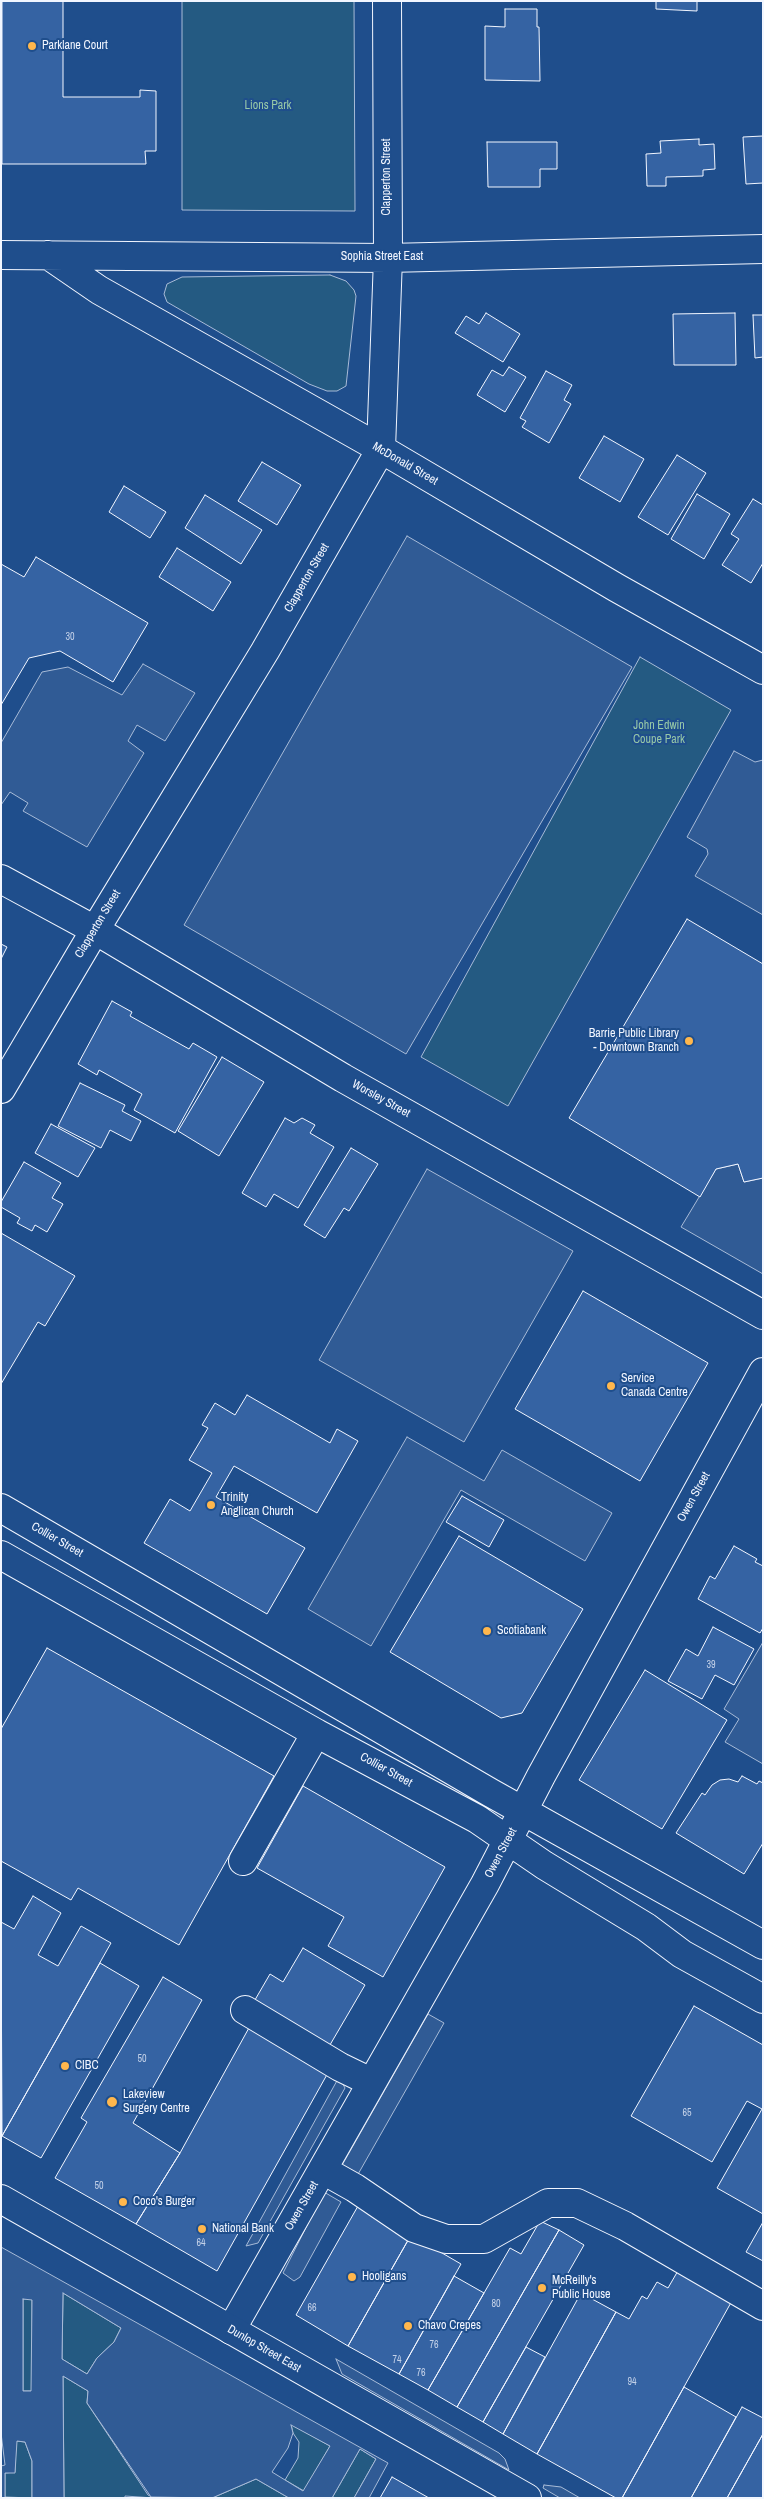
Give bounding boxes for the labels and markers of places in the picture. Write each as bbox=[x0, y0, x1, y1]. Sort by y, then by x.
place label: Parklane Court bbox=[42, 39, 108, 53]
marker: Parklane Court bbox=[26, 40, 38, 52]
place label: Barrie Public Library - Downtown Branch bbox=[589, 1027, 679, 1055]
marker: Barrie Public Library - Downtown Branch bbox=[683, 1035, 695, 1047]
place label: Service Canada Centre bbox=[621, 1372, 688, 1400]
marker: Service Canada Centre bbox=[605, 1380, 617, 1392]
place label: Trinity Anglican Church bbox=[221, 1491, 294, 1519]
marker: Trinity Anglican Church bbox=[205, 1499, 217, 1511]
place label: Scotiabank bbox=[497, 1624, 546, 1638]
marker: Scotiabank bbox=[481, 1625, 493, 1637]
place label: CIBC bbox=[75, 2059, 99, 2073]
marker: CIBC bbox=[59, 2060, 71, 2072]
place label: Lakeview Surgery Centre bbox=[123, 2088, 190, 2116]
marker: Lakeview Surgery Centre bbox=[105, 2095, 119, 2109]
place label: Coco's Burger bbox=[133, 2195, 195, 2209]
marker: Coco's Burger bbox=[117, 2196, 129, 2208]
place label: National Bank bbox=[212, 2222, 274, 2236]
marker: National Bank bbox=[196, 2223, 208, 2235]
place label: Hooligans bbox=[362, 2270, 406, 2284]
marker: Hooligans bbox=[346, 2271, 358, 2283]
place label: McReilly's Public House bbox=[552, 2274, 611, 2302]
marker: McReilly's Public House bbox=[536, 2282, 548, 2294]
place label: Chavo Crepes bbox=[418, 2319, 481, 2333]
marker: Chavo Crepes bbox=[402, 2320, 414, 2332]

